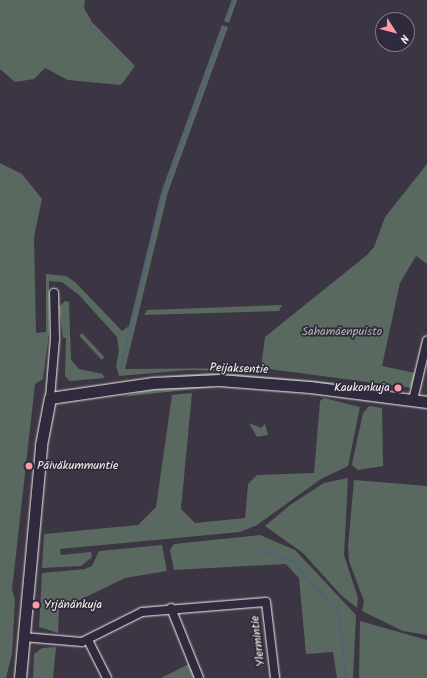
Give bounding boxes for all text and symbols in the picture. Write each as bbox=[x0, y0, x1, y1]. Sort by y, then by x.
north arrow bbox=[375, 12, 415, 52]
text: N bbox=[395, 30, 413, 47]
park label: Sahamäenpuisto bbox=[302, 325, 382, 339]
street label: Peijaksentie bbox=[209, 361, 269, 377]
place label: Kaukonkuja bbox=[334, 381, 390, 395]
marker: Kaukonkuja bbox=[393, 383, 403, 393]
place label: Päiväkummuntie bbox=[37, 459, 118, 473]
marker: Päiväkummuntie bbox=[24, 461, 34, 471]
place label: Yrjänänkuja bbox=[44, 598, 102, 612]
marker: Yrjänänkuja bbox=[31, 600, 41, 610]
street label: Ylermintie bbox=[248, 615, 268, 667]

